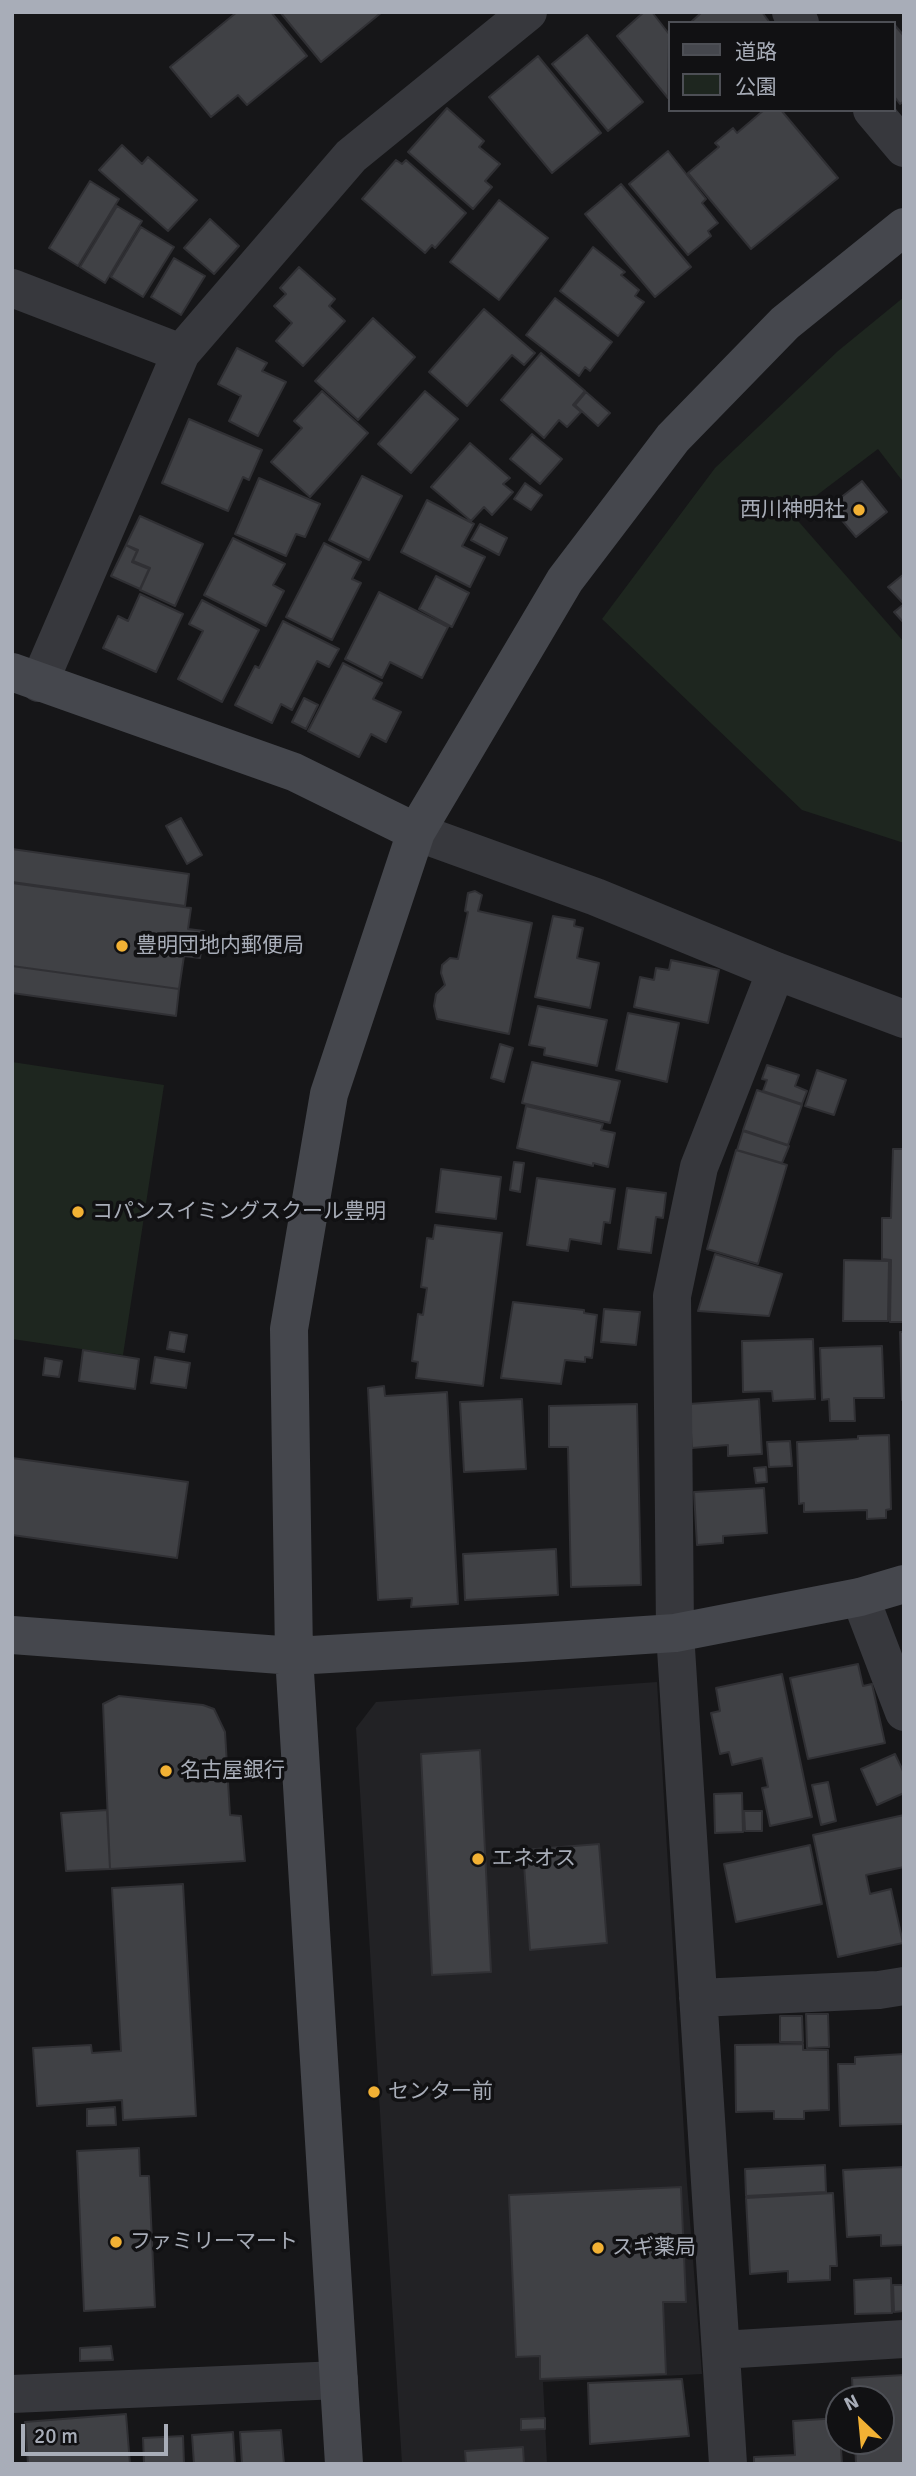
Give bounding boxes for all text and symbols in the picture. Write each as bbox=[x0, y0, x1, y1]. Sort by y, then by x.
legend bbox=[668, 21, 895, 112]
text: 道路 bbox=[735, 39, 777, 65]
text: 公園 bbox=[735, 74, 777, 100]
place label: 西川神明社 bbox=[740, 497, 845, 523]
marker: 西川神明社 bbox=[851, 502, 867, 518]
place label: 豊明団地内郵便局 bbox=[136, 933, 304, 959]
marker: 豊明団地内郵便局 bbox=[114, 938, 130, 954]
place label: コパンスイミングスクール豊明 bbox=[92, 1199, 386, 1225]
marker: コパンスイミングスクール豊明 bbox=[70, 1204, 86, 1220]
place label: 名古屋銀行 bbox=[180, 1758, 285, 1784]
marker: 名古屋銀行 bbox=[158, 1763, 174, 1779]
place label: エネオス bbox=[492, 1846, 576, 1872]
marker: エネオス bbox=[470, 1851, 486, 1867]
place label: センター前 bbox=[388, 2079, 493, 2105]
marker: センター前 bbox=[366, 2084, 382, 2100]
place label: ファミリーマート bbox=[130, 2229, 298, 2255]
marker: ファミリーマート bbox=[108, 2234, 124, 2250]
place label: スギ薬局 bbox=[612, 2235, 696, 2261]
marker: スギ薬局 bbox=[590, 2240, 606, 2256]
north arrow bbox=[825, 2385, 895, 2455]
text: N bbox=[840, 2389, 863, 2417]
scale bar bbox=[24, 2410, 172, 2454]
text: 20 m bbox=[34, 2423, 78, 2449]

